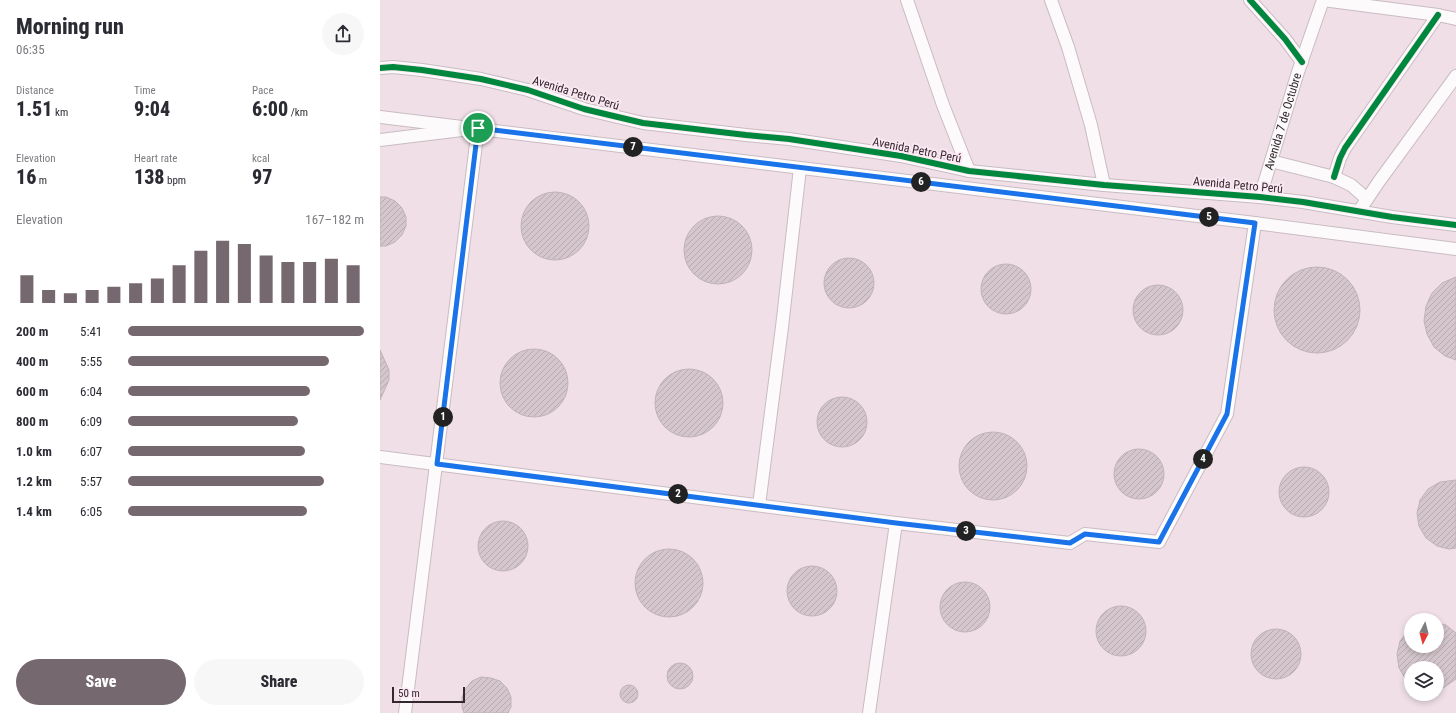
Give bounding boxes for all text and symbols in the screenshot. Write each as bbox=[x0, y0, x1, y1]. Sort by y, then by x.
button: share bbox=[322, 13, 364, 55]
text: Morning run bbox=[16, 14, 124, 39]
text: 06:35 bbox=[16, 42, 45, 57]
street label: Avenida 7 de Octubre bbox=[1262, 71, 1304, 172]
street label: Avenida Petro Perú bbox=[531, 73, 621, 113]
text: Distance bbox=[16, 84, 54, 97]
text: Time bbox=[134, 84, 156, 97]
text: Pace bbox=[252, 84, 274, 97]
text: 1.51 bbox=[16, 97, 52, 121]
text: 9:04 bbox=[134, 97, 170, 121]
text: 6:00 bbox=[252, 97, 288, 121]
text: km bbox=[52, 106, 68, 119]
text: /km bbox=[288, 106, 308, 119]
pin bbox=[461, 111, 495, 145]
icon: arrive bbox=[467, 117, 489, 139]
street label: Avenida Petro Perú bbox=[871, 135, 963, 165]
pin: 7 bbox=[623, 137, 643, 157]
text: 7 bbox=[630, 140, 636, 153]
text: Elevation bbox=[16, 152, 56, 165]
text: Heart rate bbox=[134, 152, 177, 165]
text: kcal bbox=[252, 152, 270, 165]
text: 16 bbox=[16, 165, 36, 189]
text: 138 bbox=[134, 165, 165, 189]
text: 97 bbox=[252, 165, 272, 189]
pin: 6 bbox=[911, 172, 931, 192]
text: m bbox=[36, 174, 47, 187]
text: bpm bbox=[165, 174, 186, 187]
street label: Avenida Petro Perú bbox=[1193, 174, 1284, 196]
text: 6 bbox=[918, 175, 924, 188]
pin: 5 bbox=[1199, 207, 1219, 227]
text: 5 bbox=[1206, 210, 1212, 223]
text: Elevation bbox=[16, 212, 63, 227]
text: 167–182 m bbox=[305, 212, 364, 227]
text: 200 m bbox=[16, 324, 48, 339]
text: 5:41 bbox=[80, 324, 102, 339]
text: 400 m bbox=[16, 354, 48, 369]
text: 5:55 bbox=[80, 354, 102, 369]
text: 600 m bbox=[16, 384, 48, 399]
text: 6:04 bbox=[80, 384, 102, 399]
pin: 1 bbox=[433, 407, 453, 427]
text: 1 bbox=[440, 410, 446, 423]
text: 800 m bbox=[16, 414, 48, 429]
text: 6:09 bbox=[80, 414, 102, 429]
text: 1.0 km bbox=[16, 444, 52, 459]
text: 6:07 bbox=[80, 444, 102, 459]
pin: 4 bbox=[1193, 449, 1213, 469]
text: 4 bbox=[1200, 452, 1206, 465]
text: 1.2 km bbox=[16, 474, 52, 489]
text: 5:57 bbox=[80, 474, 102, 489]
pin: 2 bbox=[668, 484, 688, 504]
text: 2 bbox=[675, 487, 681, 500]
text: 1.4 km bbox=[16, 504, 52, 519]
text: 6:05 bbox=[80, 504, 102, 519]
pin: 3 bbox=[956, 521, 976, 541]
text: 3 bbox=[963, 524, 969, 537]
north arrow bbox=[1404, 613, 1444, 653]
map controls bbox=[1404, 613, 1444, 701]
button: Save bbox=[16, 659, 186, 705]
button: Share bbox=[194, 659, 364, 705]
button: layers bbox=[1404, 661, 1444, 701]
scale bar bbox=[392, 685, 465, 704]
text: 50 m bbox=[398, 687, 420, 700]

